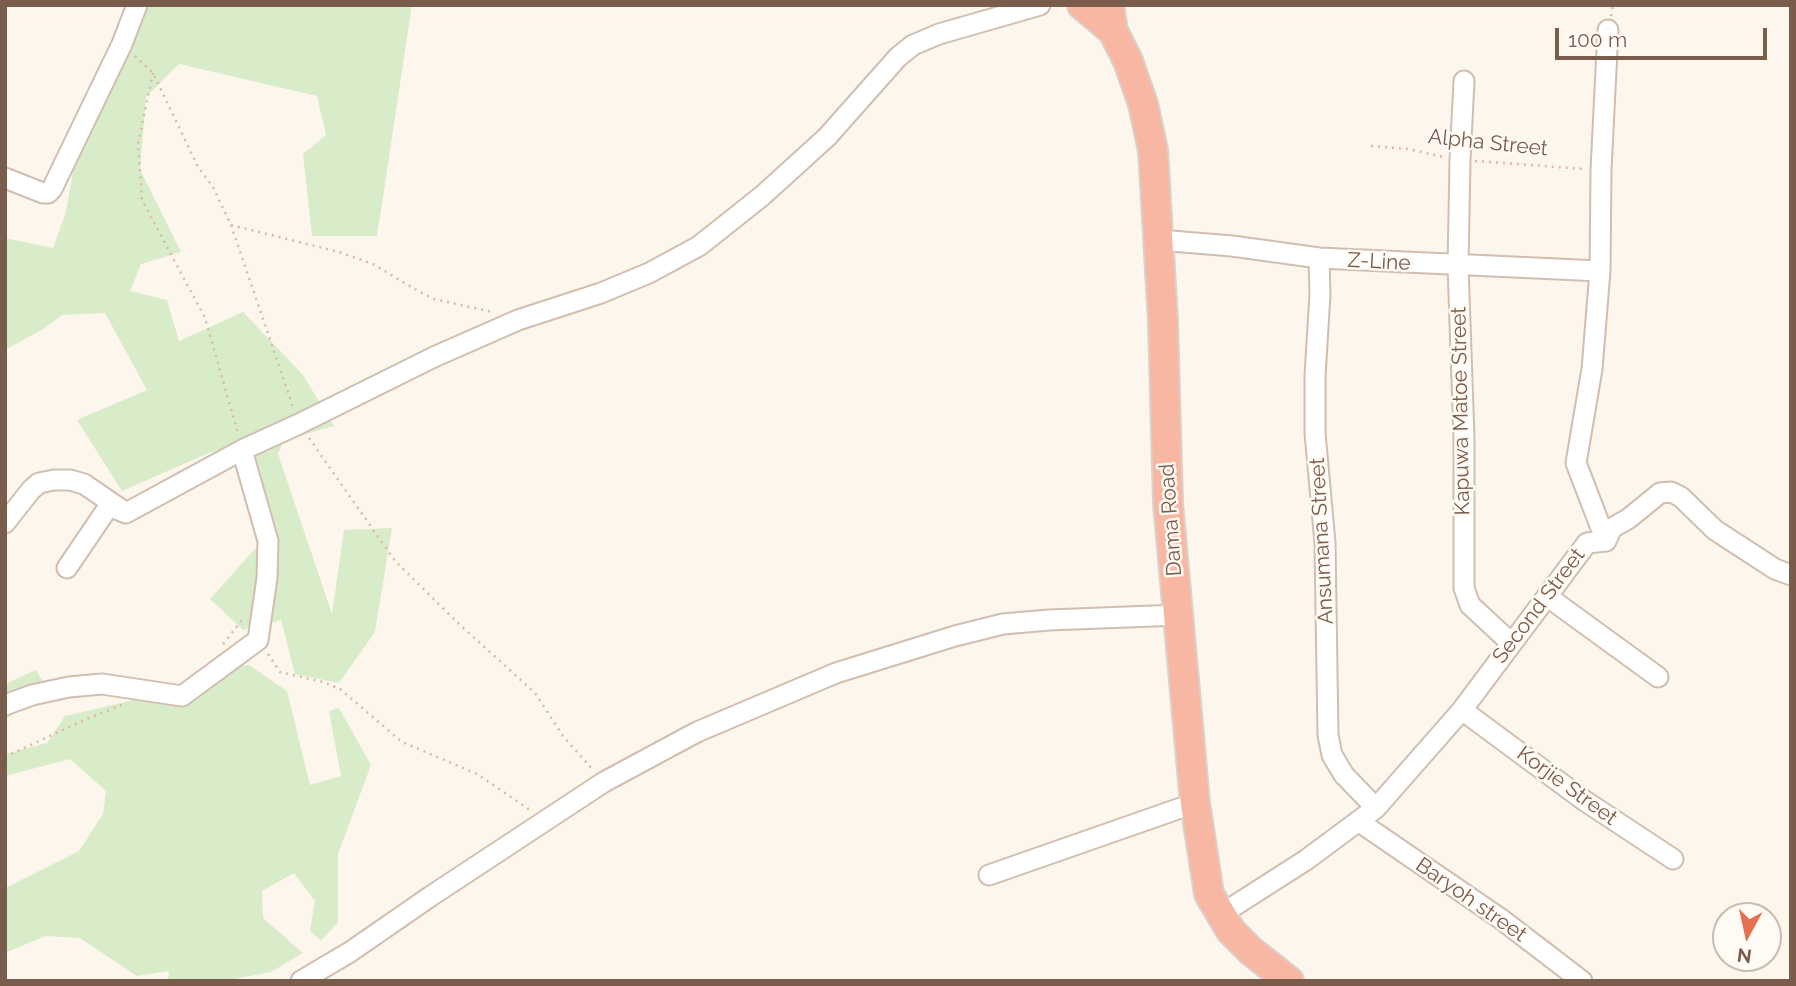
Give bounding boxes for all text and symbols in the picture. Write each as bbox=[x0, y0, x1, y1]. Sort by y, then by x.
scale bar bbox=[1558, 14, 1770, 58]
text: 100 m bbox=[1568, 27, 1627, 52]
street label: Alpha Street bbox=[1427, 124, 1549, 162]
street label: Z-Line bbox=[1347, 248, 1411, 276]
street label: Kapuwa Matoe Street bbox=[1447, 306, 1475, 516]
street label: Ansumana Street bbox=[1305, 457, 1339, 625]
street label: Dama Road bbox=[1154, 463, 1188, 577]
street label: Second Street bbox=[1487, 543, 1591, 669]
street label: Korjie Street bbox=[1512, 741, 1622, 831]
street label: Baryoh street bbox=[1411, 852, 1531, 948]
north arrow bbox=[1712, 902, 1782, 972]
text: N bbox=[1736, 944, 1753, 968]

